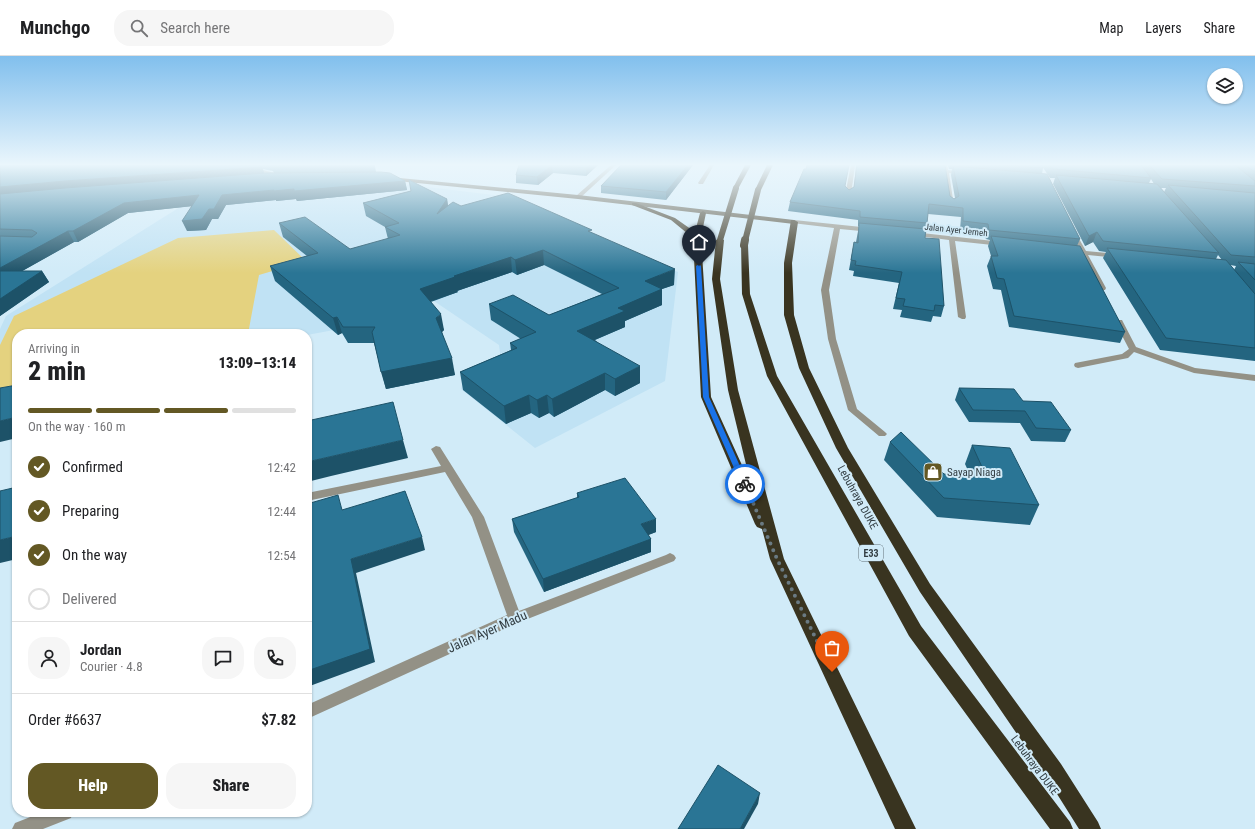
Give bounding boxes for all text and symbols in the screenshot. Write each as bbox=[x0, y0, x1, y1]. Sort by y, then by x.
search box bbox=[114, 10, 394, 46]
text: Munchgo bbox=[20, 16, 90, 39]
icon: search bbox=[128, 17, 150, 39]
text: Search here bbox=[160, 19, 230, 37]
text: Map bbox=[1099, 20, 1123, 36]
text: Layers bbox=[1145, 20, 1182, 36]
text: Share bbox=[1204, 20, 1235, 36]
map controls bbox=[1207, 68, 1243, 104]
button: layers bbox=[1207, 68, 1243, 104]
street label: Jalan Ayer Jerneh bbox=[924, 222, 988, 238]
pin bbox=[682, 225, 716, 266]
icon: home bbox=[688, 231, 710, 253]
text: Arriving in bbox=[28, 341, 80, 356]
text: 13:09–13:14 bbox=[218, 354, 296, 372]
text: 2 min bbox=[28, 356, 86, 386]
text: On the way · 160 m bbox=[28, 419, 125, 434]
icon: check bbox=[28, 456, 50, 478]
text: Confirmed bbox=[62, 458, 123, 476]
text: 12:42 bbox=[267, 460, 296, 475]
shop icon: Sayap Niaga bbox=[922, 461, 944, 483]
street label: Lebuhraya DUKE bbox=[835, 463, 881, 532]
courier bbox=[725, 464, 765, 504]
place label: Sayap Niaga bbox=[947, 466, 1001, 479]
icon: bike bbox=[734, 473, 756, 495]
icon: check bbox=[28, 500, 50, 522]
text: Preparing bbox=[62, 502, 119, 520]
text: 12:44 bbox=[267, 504, 296, 519]
icon: check bbox=[28, 544, 50, 566]
road number: E33 bbox=[859, 545, 883, 561]
text: On the way bbox=[62, 546, 127, 564]
text: 12:54 bbox=[267, 548, 296, 563]
text: Delivered bbox=[62, 590, 117, 608]
street label: Jalan Ayer Madu bbox=[445, 607, 529, 656]
pin bbox=[815, 631, 849, 672]
button: person bbox=[28, 637, 70, 679]
button: chat bbox=[202, 637, 244, 679]
button: phone bbox=[254, 637, 296, 679]
icon: bag bbox=[821, 637, 843, 659]
text: Jordan bbox=[80, 641, 122, 659]
text: Courier · 4.8 bbox=[80, 659, 143, 674]
text: Order #6637 bbox=[28, 711, 102, 729]
text: $7.82 bbox=[261, 711, 296, 729]
street label: Lebuhraya DUKE bbox=[1008, 733, 1061, 798]
button: Help bbox=[28, 763, 158, 809]
button: Share bbox=[166, 763, 296, 809]

